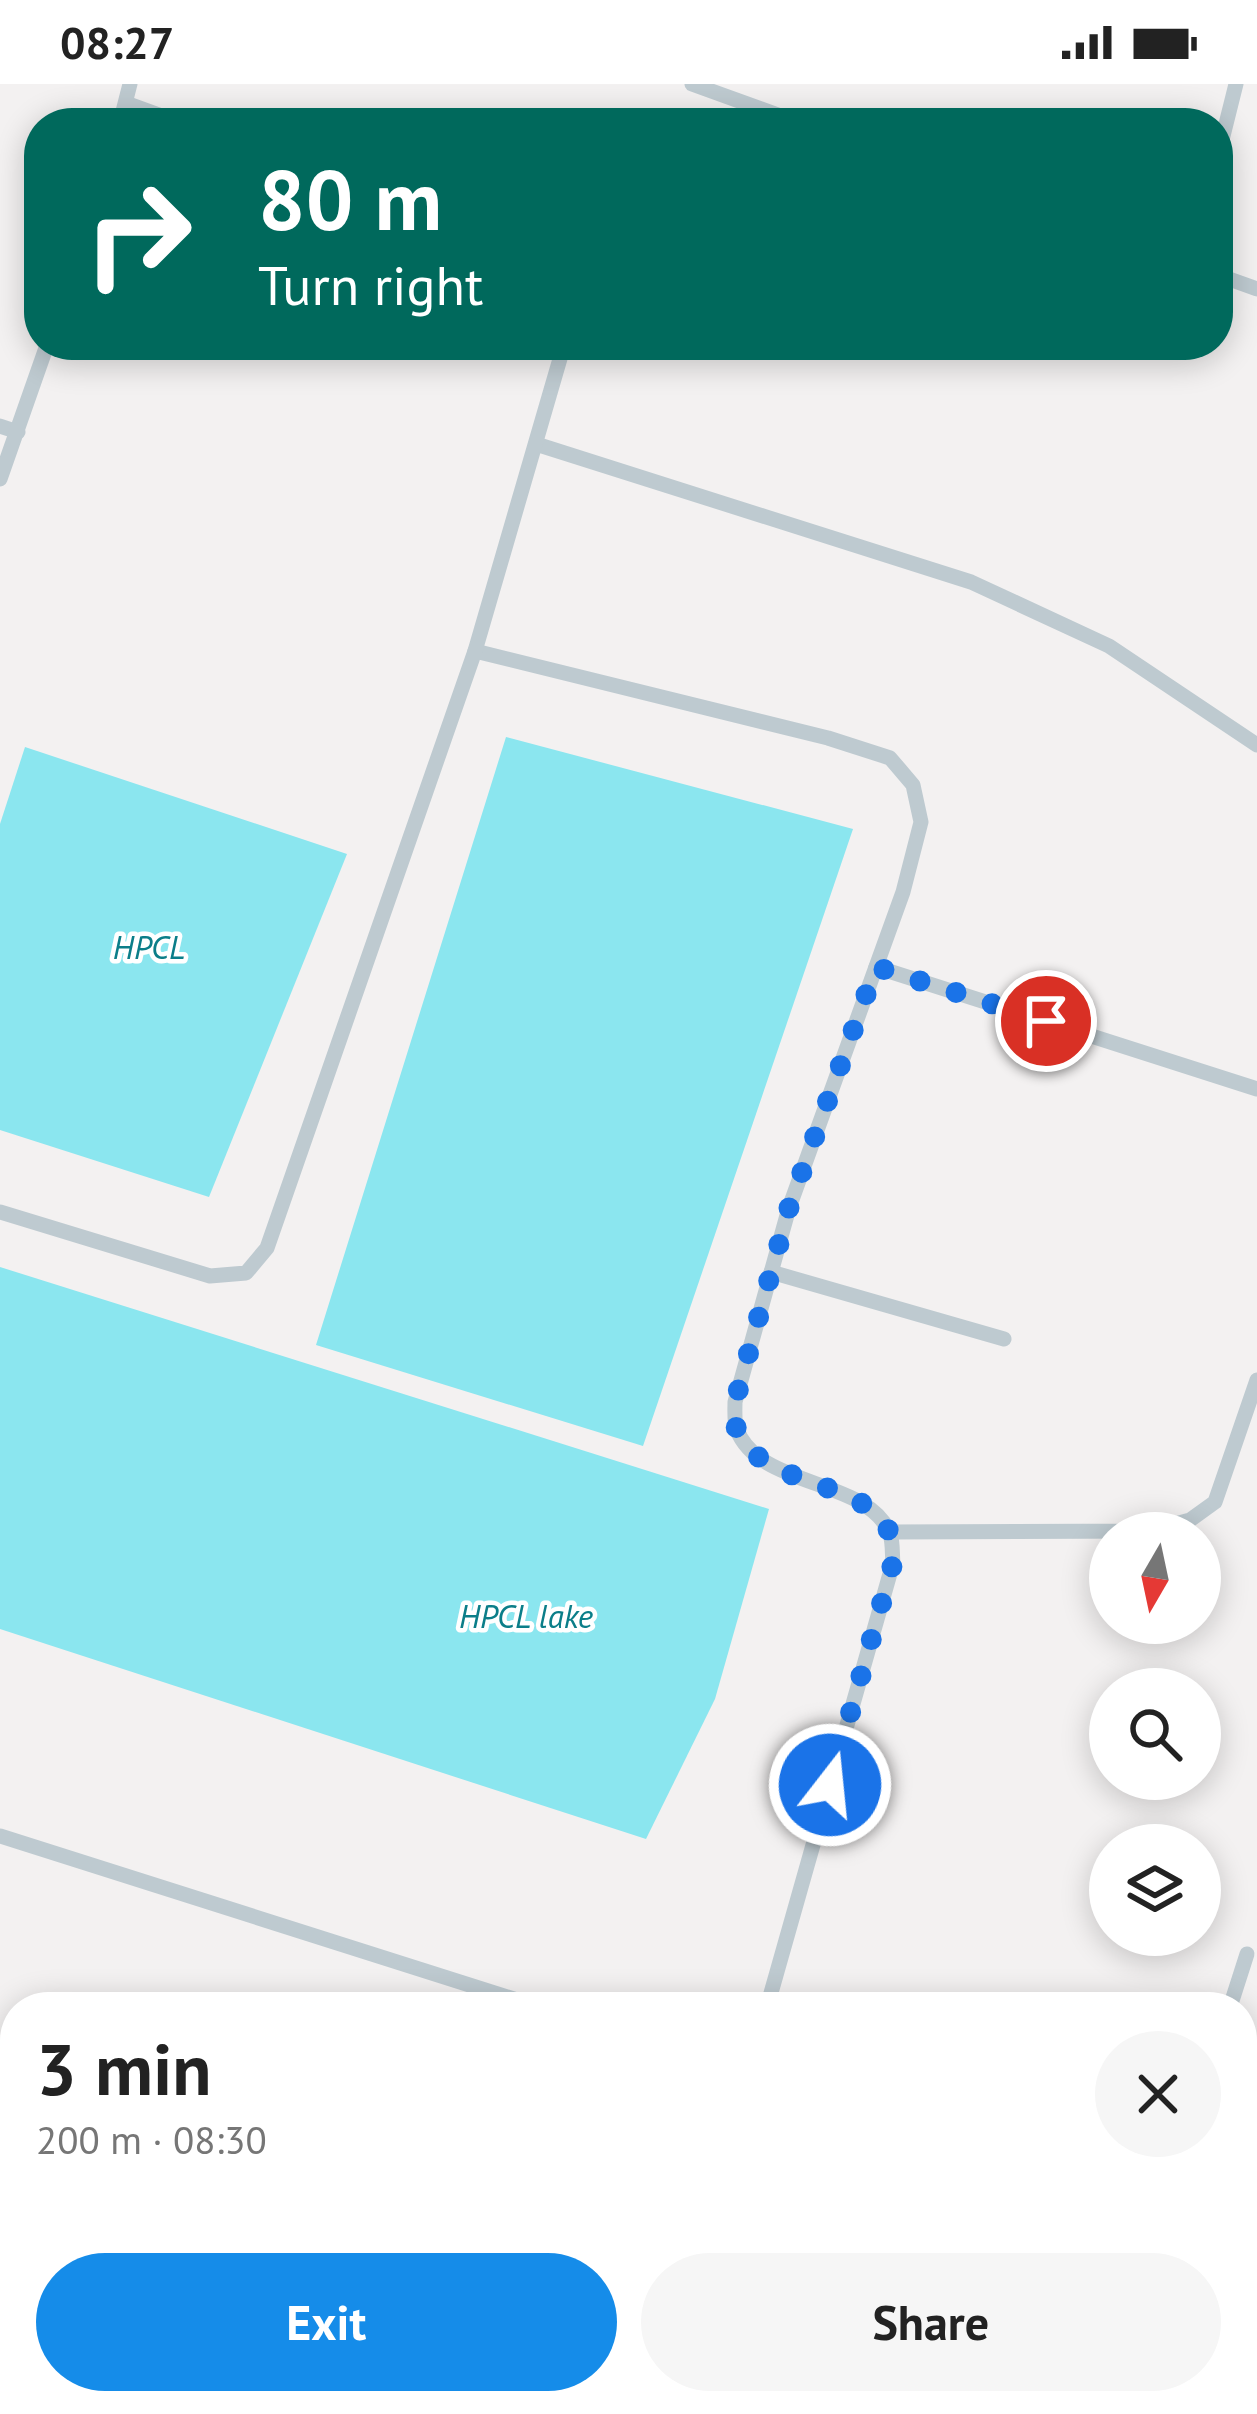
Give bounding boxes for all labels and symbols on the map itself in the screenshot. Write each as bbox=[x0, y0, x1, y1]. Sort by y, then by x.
water label: HPCL bbox=[113, 925, 185, 968]
pin bbox=[995, 970, 1097, 1072]
north arrow bbox=[1089, 1512, 1221, 1644]
water label: HPCL lake bbox=[459, 1594, 594, 1637]
position arrow bbox=[767, 1722, 893, 1848]

